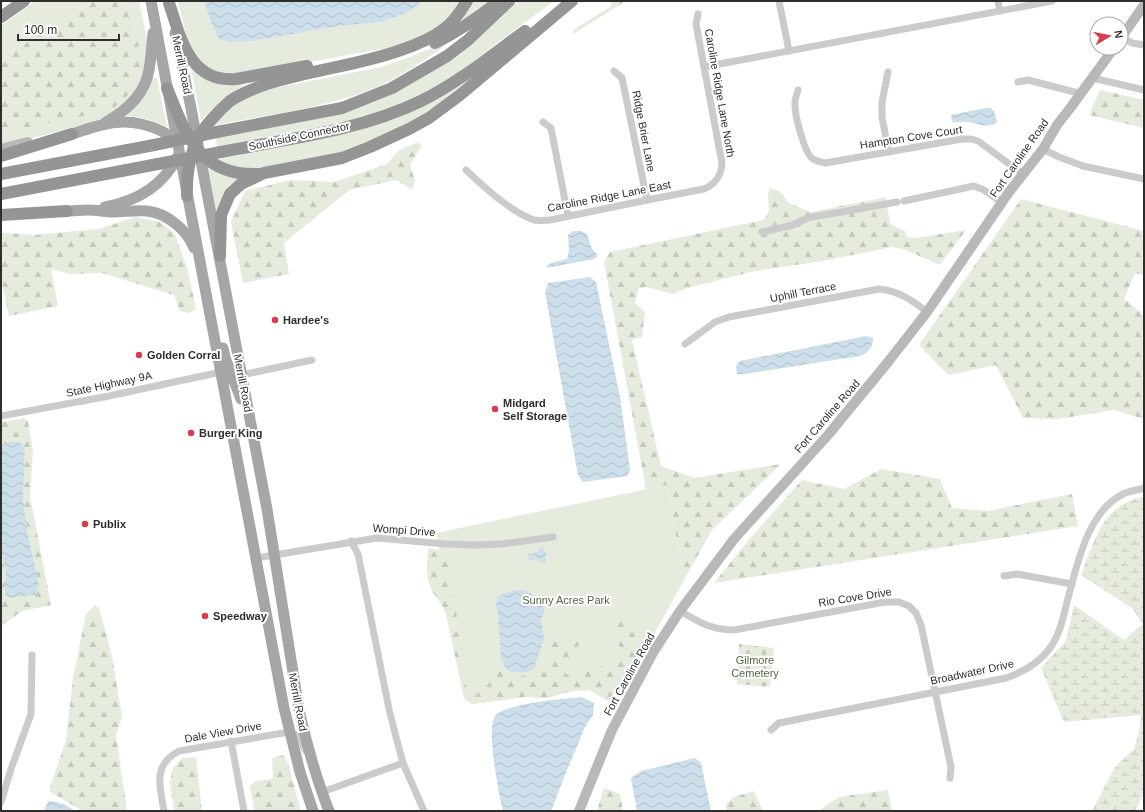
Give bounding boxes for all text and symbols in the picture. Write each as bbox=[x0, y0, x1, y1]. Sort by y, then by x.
scale bar bbox=[18, 16, 119, 42]
north arrow bbox=[1089, 16, 1129, 56]
text: 100 m bbox=[24, 23, 57, 37]
street label: Caroline Ridge Lane North bbox=[703, 28, 737, 158]
text: N bbox=[1112, 29, 1125, 39]
street label: Merrill Road bbox=[170, 35, 194, 95]
street label: Ridge Brier Lane bbox=[630, 89, 658, 173]
street label: Fort Caroline Road bbox=[987, 116, 1051, 200]
street label: Southside Connector bbox=[248, 119, 351, 153]
street label: Hampton Cove Court bbox=[859, 123, 963, 151]
street label: Caroline Ridge Lane East bbox=[546, 178, 672, 214]
street label: Uphill Terrace bbox=[769, 280, 837, 304]
place label: Hardee's bbox=[283, 314, 329, 326]
marker: Hardee's bbox=[270, 315, 280, 325]
place label: Golden Corral bbox=[147, 349, 220, 361]
marker: Golden Corral bbox=[134, 350, 144, 360]
street label: Merrill Road bbox=[231, 353, 255, 413]
street label: State Highway 9A bbox=[65, 369, 154, 399]
street label: Fort Caroline Road bbox=[792, 377, 862, 455]
place label: Midgard Self Storage bbox=[503, 397, 567, 422]
marker: Midgard Self Storage bbox=[490, 404, 500, 414]
place label: Burger King bbox=[199, 427, 263, 439]
marker: Burger King bbox=[186, 428, 196, 438]
place label: Publix bbox=[93, 518, 127, 530]
marker: Publix bbox=[80, 519, 90, 529]
street label: Wompi Drive bbox=[372, 522, 436, 538]
street label: Rio Cove Drive bbox=[818, 585, 892, 609]
park label: Sunny Acres Park bbox=[522, 594, 610, 606]
place label: Speedway bbox=[213, 610, 268, 622]
marker: Speedway bbox=[200, 611, 210, 621]
street label: Fort Caroline Road bbox=[601, 630, 657, 718]
park label: Gilmore Cemetery bbox=[731, 654, 779, 679]
street label: Broadwater Drive bbox=[929, 657, 1015, 687]
street label: Merrill Road bbox=[286, 672, 310, 732]
street label: Dale View Drive bbox=[184, 719, 262, 745]

